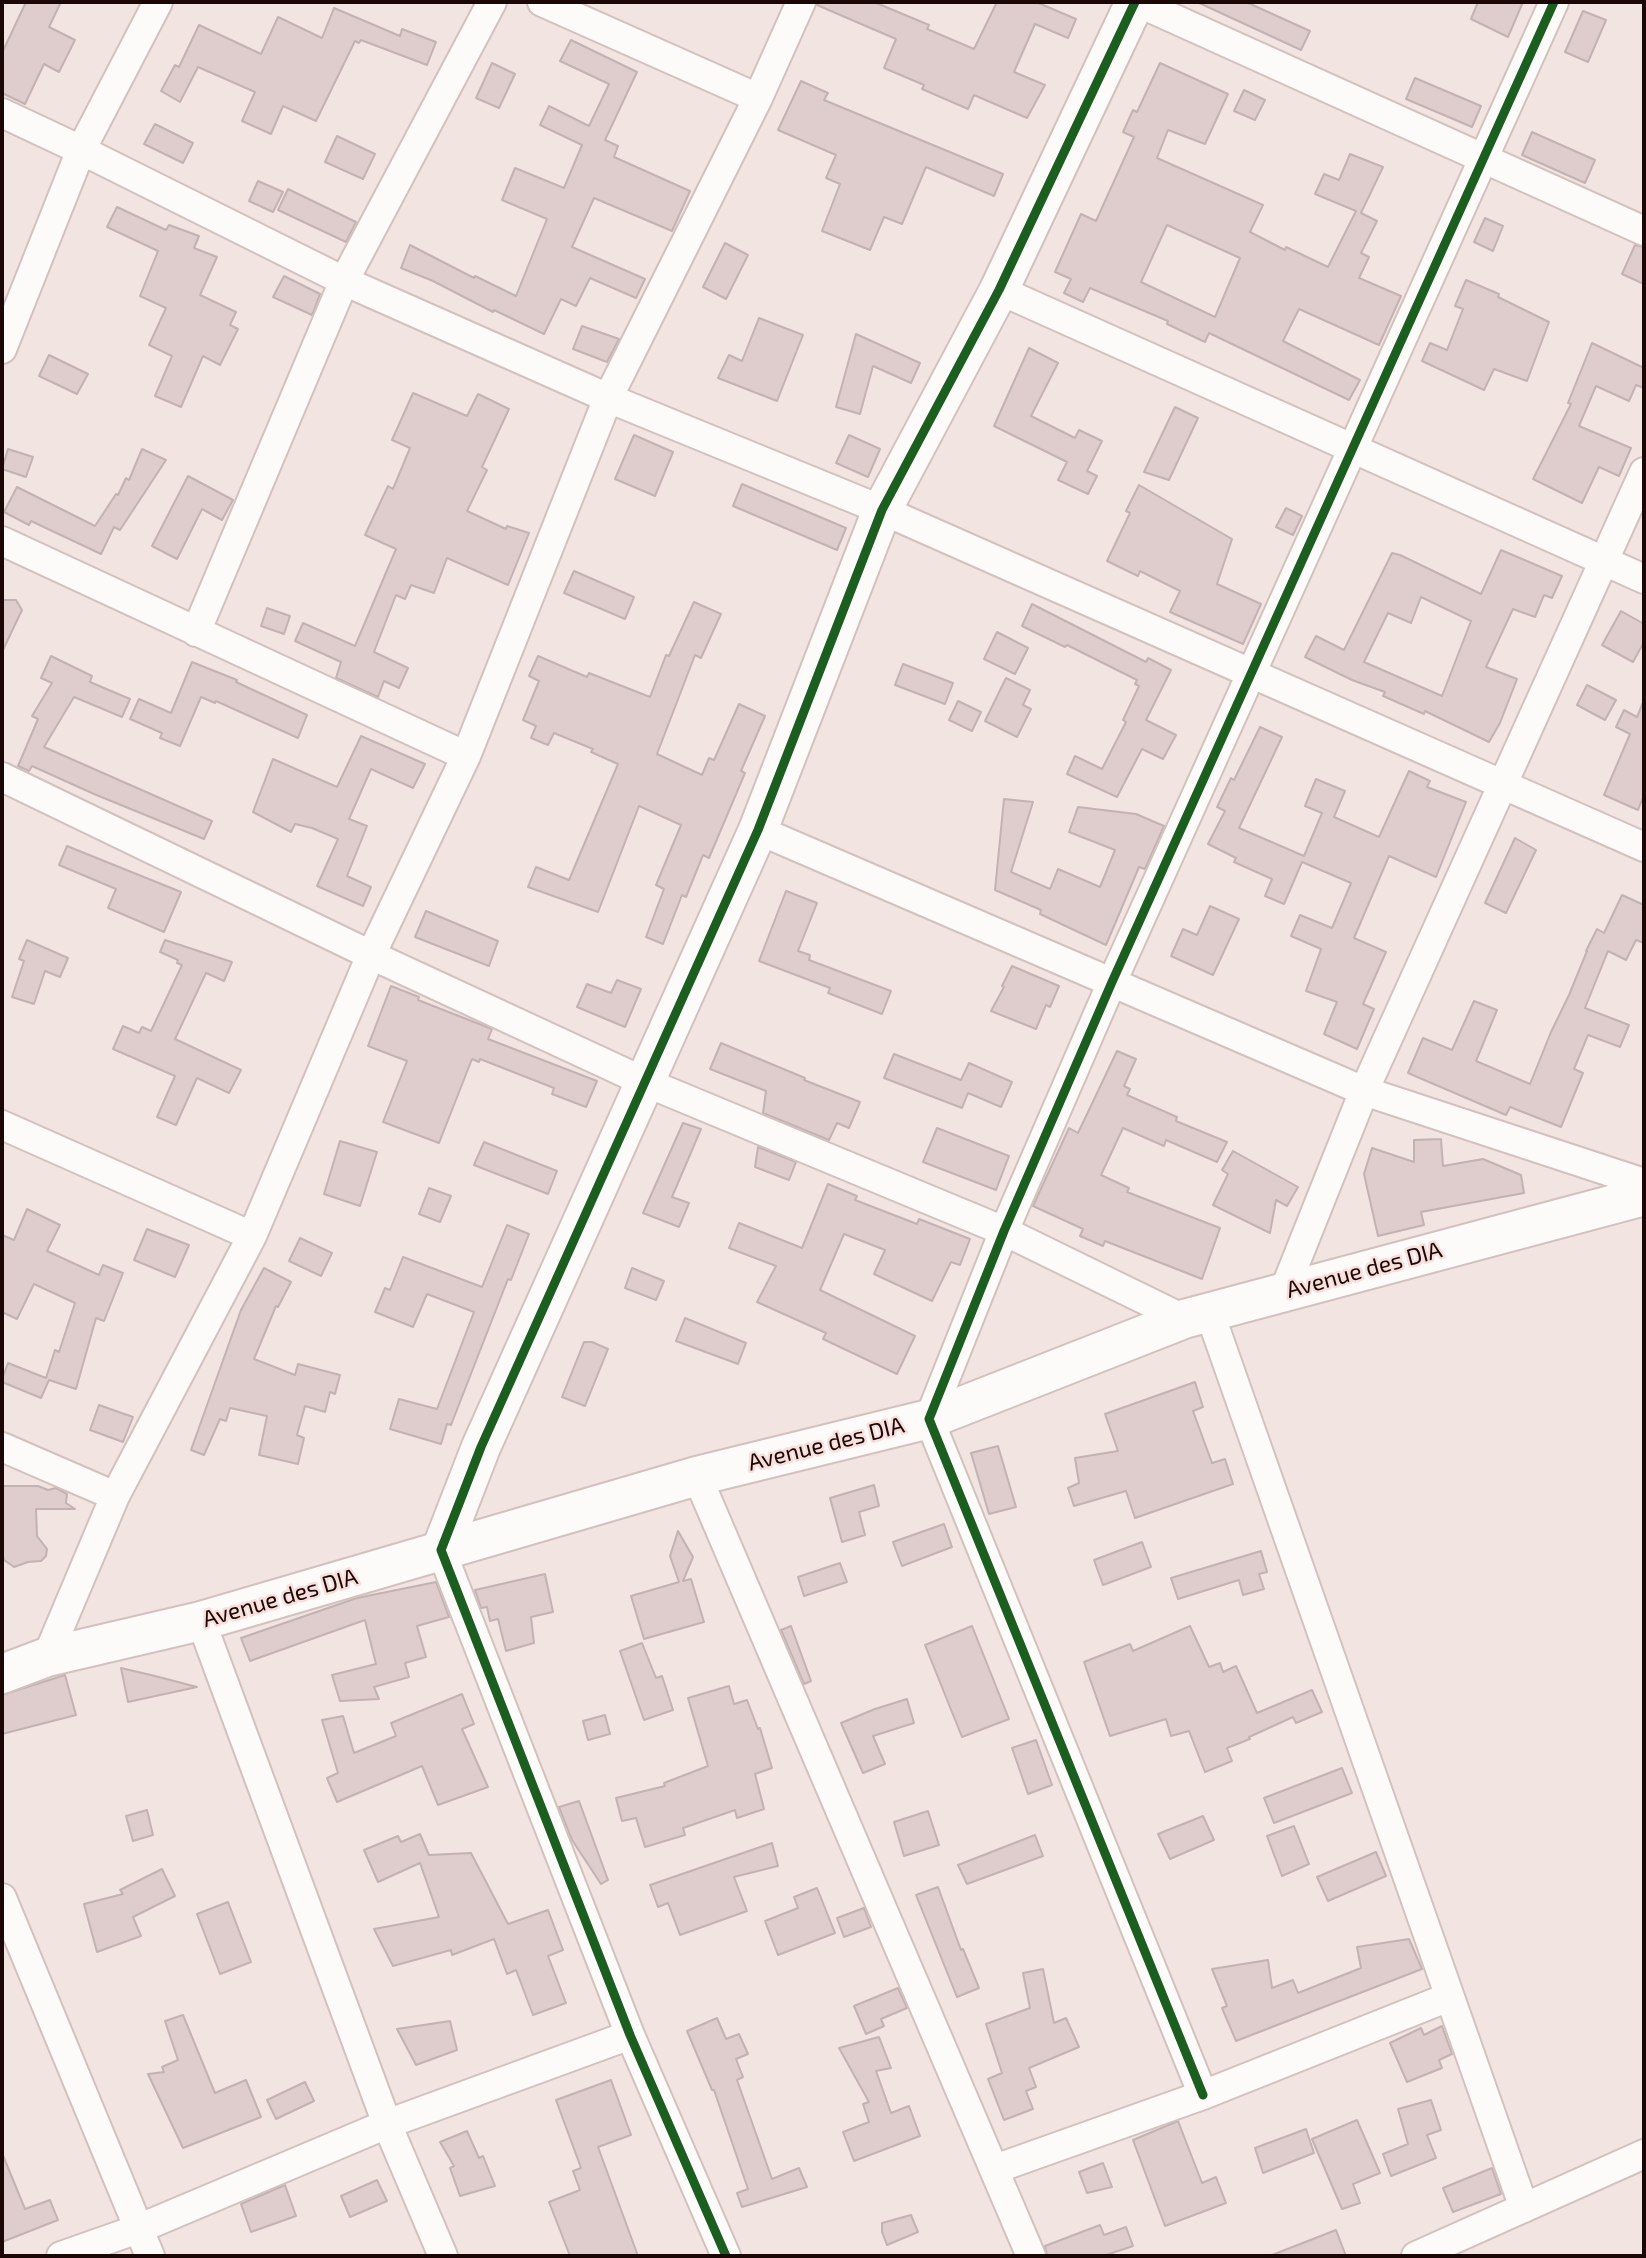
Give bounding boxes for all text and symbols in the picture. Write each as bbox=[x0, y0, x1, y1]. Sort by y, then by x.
street label: Avenue des DIA bbox=[1283, 1236, 1445, 1304]
street label: Avenue des DIA bbox=[745, 1411, 907, 1477]
street label: Avenue des DIA bbox=[199, 1563, 361, 1633]

